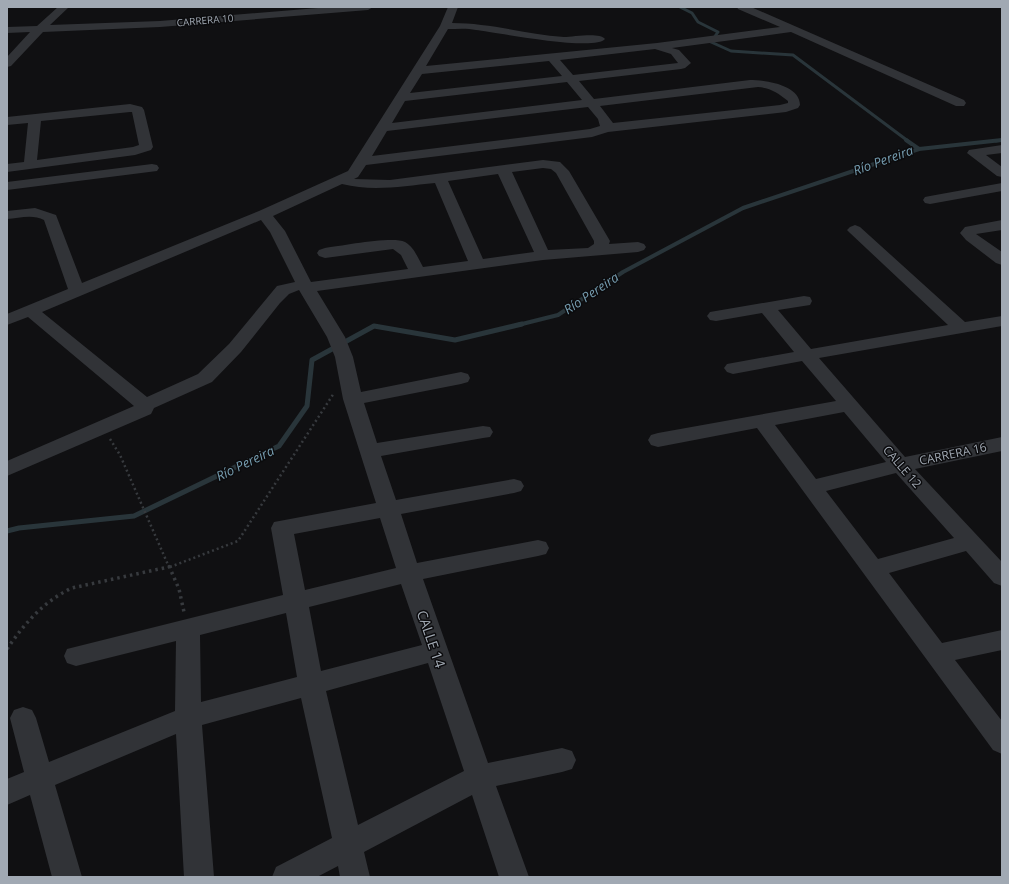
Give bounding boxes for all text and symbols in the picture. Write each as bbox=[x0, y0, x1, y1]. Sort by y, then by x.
street label: CARRERA 10 bbox=[176, 11, 234, 29]
water label: Río Pereira bbox=[850, 141, 916, 179]
water label: Río Pereira bbox=[560, 268, 623, 318]
street label: CARRERA 16 bbox=[918, 438, 988, 469]
water label: Río Pereira bbox=[213, 441, 278, 485]
street label: CALLE 12 bbox=[879, 442, 926, 492]
street label: CALLE 14 bbox=[413, 608, 450, 670]

